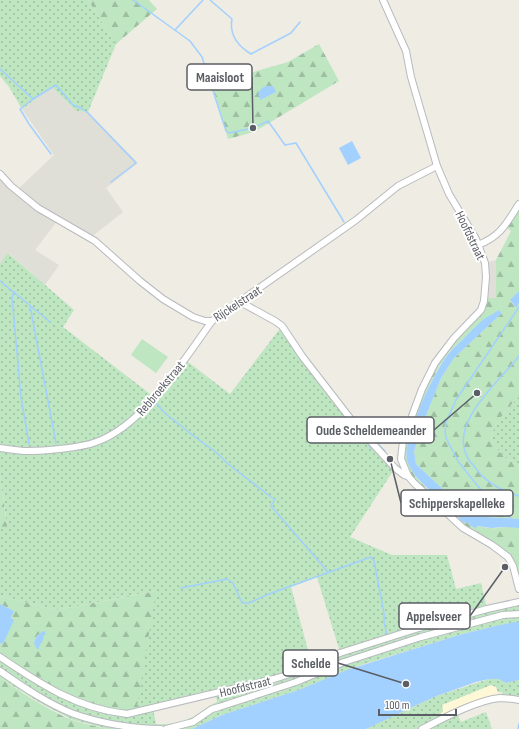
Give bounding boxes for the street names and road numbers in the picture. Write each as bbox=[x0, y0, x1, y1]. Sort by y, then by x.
street label: Hoofdstraat bbox=[451, 208, 489, 263]
street label: Rijckelstraat bbox=[210, 282, 265, 325]
street label: Rebbroekstraat bbox=[133, 358, 188, 419]
street label: Hoofdstraat bbox=[218, 673, 273, 701]

